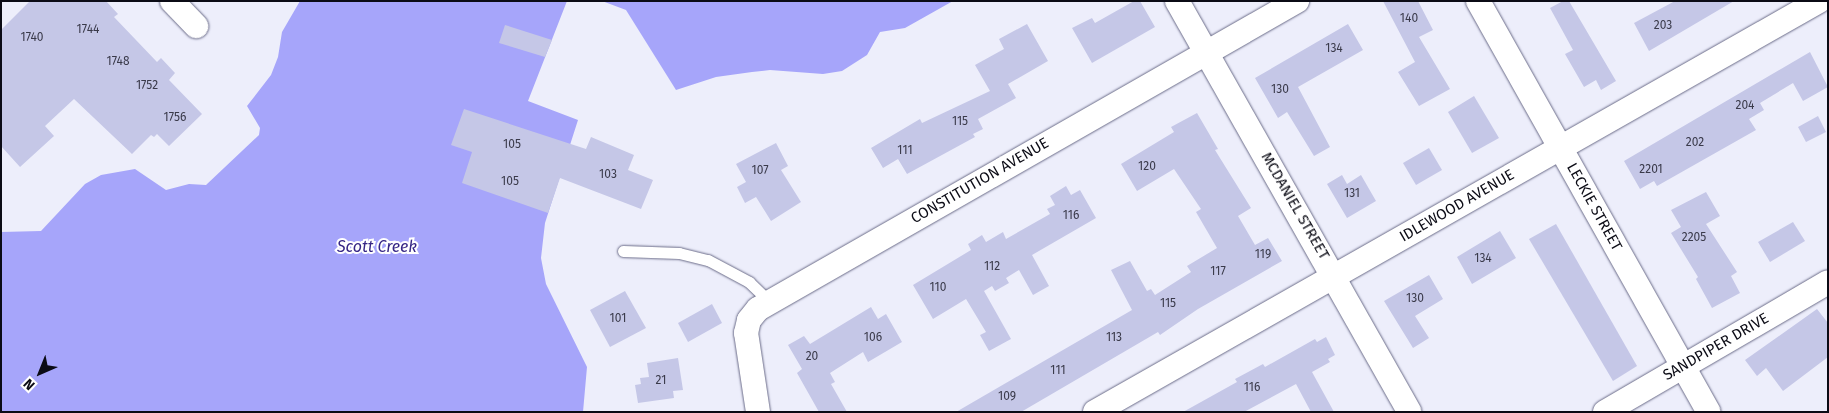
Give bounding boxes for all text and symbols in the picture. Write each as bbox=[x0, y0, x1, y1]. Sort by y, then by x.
house number: 140 bbox=[1400, 12, 1418, 26]
house number: 203 bbox=[1654, 19, 1672, 33]
house number: 1744 bbox=[77, 23, 99, 37]
house number: 1740 bbox=[20, 31, 44, 45]
house number: 134 bbox=[1325, 42, 1343, 56]
house number: 1748 bbox=[106, 55, 130, 69]
house number: 1752 bbox=[136, 79, 158, 93]
house number: 130 bbox=[1271, 83, 1289, 97]
house number: 204 bbox=[1735, 99, 1755, 113]
house number: 1756 bbox=[164, 111, 186, 125]
house number: 115 bbox=[952, 115, 968, 129]
street label: CONSTITUTION AVENUE bbox=[908, 134, 1052, 228]
house number: 202 bbox=[1686, 136, 1704, 150]
house number: 105 bbox=[503, 138, 521, 152]
house number: 111 bbox=[897, 144, 913, 158]
street label: MCDANIEL STREET bbox=[1257, 149, 1333, 263]
house number: 120 bbox=[1138, 160, 1156, 174]
street label: LECKIE STREET bbox=[1563, 160, 1625, 254]
house number: 2201 bbox=[1639, 163, 1663, 177]
house number: 107 bbox=[752, 164, 768, 178]
street label: IDLEWOOD AVENUE bbox=[1397, 166, 1517, 246]
house number: 103 bbox=[599, 168, 617, 182]
house number: 105 bbox=[501, 175, 519, 189]
house number: 131 bbox=[1344, 187, 1360, 201]
house number: 116 bbox=[1063, 209, 1079, 223]
house number: 2205 bbox=[1682, 231, 1706, 245]
water label: Scott Creek bbox=[337, 237, 417, 257]
house number: 119 bbox=[1255, 248, 1271, 262]
house number: 134 bbox=[1474, 252, 1492, 266]
house number: 112 bbox=[984, 260, 1000, 274]
house number: 117 bbox=[1210, 265, 1226, 279]
house number: 110 bbox=[930, 281, 946, 295]
house number: 130 bbox=[1406, 292, 1424, 306]
house number: 115 bbox=[1160, 297, 1176, 311]
street label: SANDPIPER DRIVE bbox=[1660, 309, 1772, 385]
house number: 101 bbox=[610, 312, 626, 326]
house number: 106 bbox=[864, 331, 882, 345]
house number: 113 bbox=[1106, 331, 1122, 345]
north arrow bbox=[15, 348, 65, 398]
house number: 20 bbox=[806, 350, 818, 364]
house number: 111 bbox=[1050, 364, 1066, 378]
house number: 21 bbox=[656, 374, 666, 388]
text: N bbox=[20, 375, 38, 393]
house number: 116 bbox=[1244, 381, 1260, 395]
house number: 109 bbox=[998, 390, 1016, 404]

